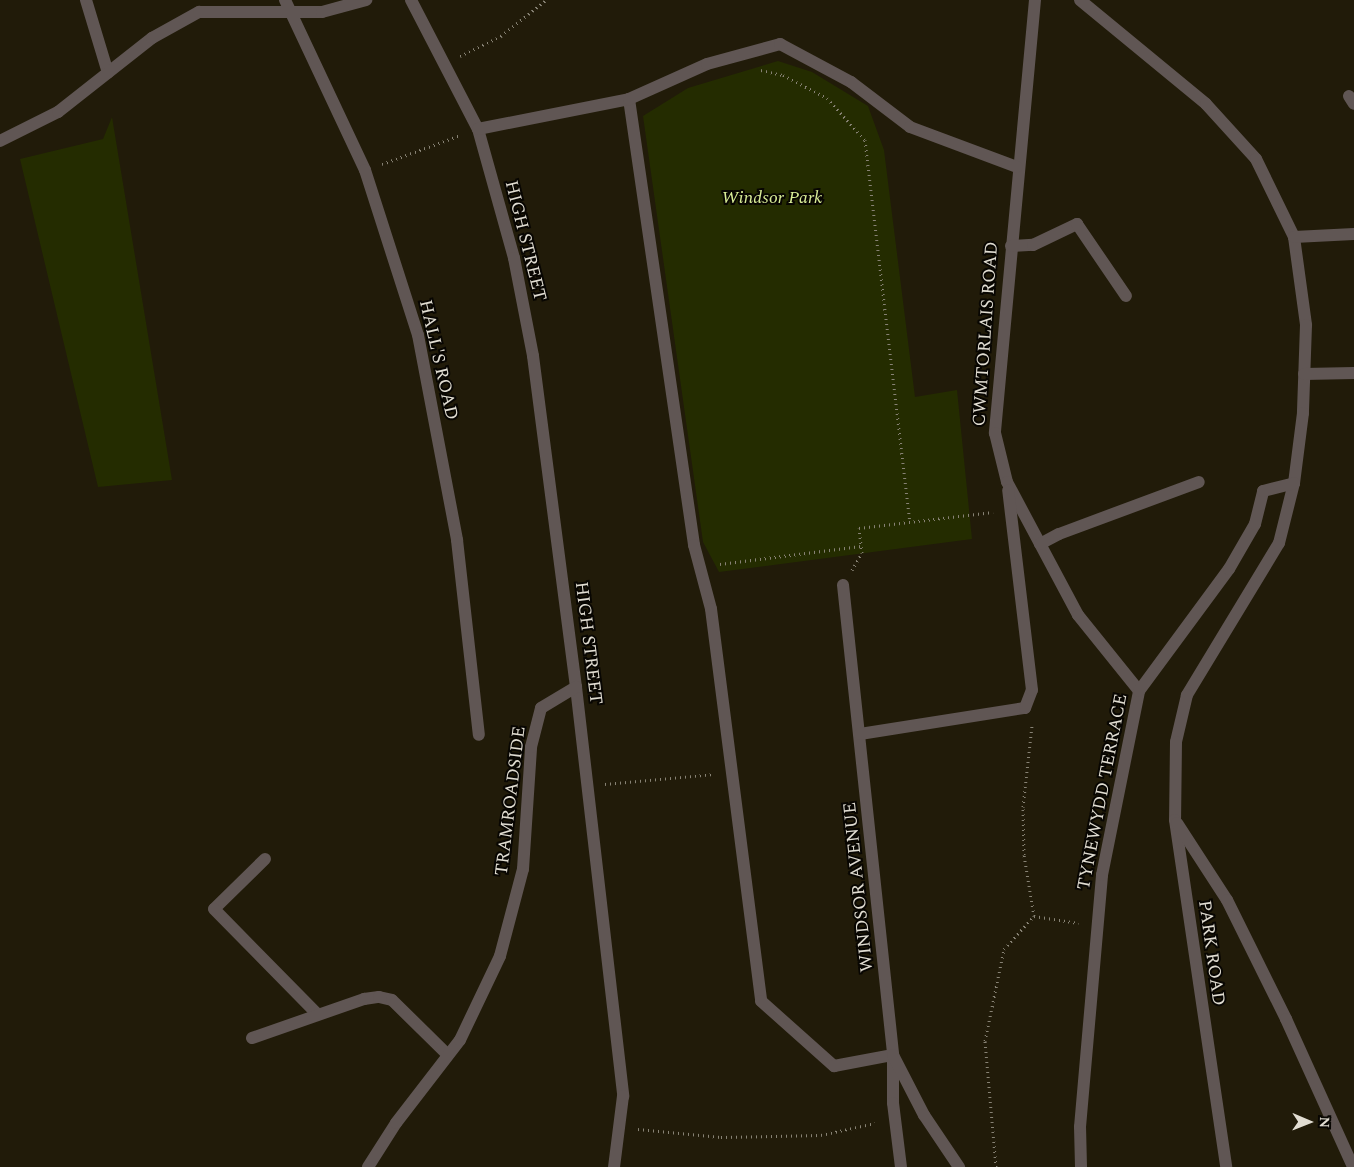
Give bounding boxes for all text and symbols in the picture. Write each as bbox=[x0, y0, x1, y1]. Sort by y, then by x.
street label: HIGH STREET bbox=[500, 178, 550, 304]
park label: Windsor Park bbox=[721, 187, 823, 209]
street label: CWMTORLAIS ROAD bbox=[969, 241, 1003, 427]
street label: HALL'S ROAD bbox=[414, 298, 462, 422]
street label: HIGH STREET bbox=[570, 580, 606, 706]
street label: TYNEWYDD TERRACE bbox=[1073, 692, 1133, 892]
street label: TRAMROADSIDE bbox=[491, 725, 531, 877]
street label: WINDSOR AVENUE bbox=[839, 801, 879, 973]
street label: PARK ROAD bbox=[1193, 899, 1229, 1007]
north arrow bbox=[1284, 1097, 1334, 1147]
text: N bbox=[1314, 1116, 1335, 1128]

